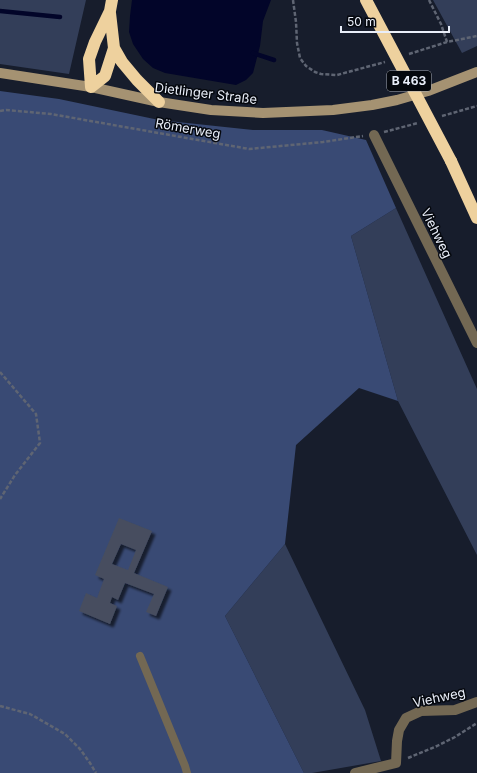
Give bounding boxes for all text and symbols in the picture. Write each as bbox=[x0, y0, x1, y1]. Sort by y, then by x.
scale bar bbox=[341, 8, 449, 34]
text: 50 m bbox=[347, 14, 376, 29]
road number: B 463 bbox=[387, 71, 431, 91]
street label: Dietlinger Straße bbox=[154, 79, 258, 107]
street label: Römerweg bbox=[154, 114, 222, 142]
street label: Viehweg bbox=[418, 206, 456, 260]
street label: Viehweg bbox=[411, 684, 467, 710]

